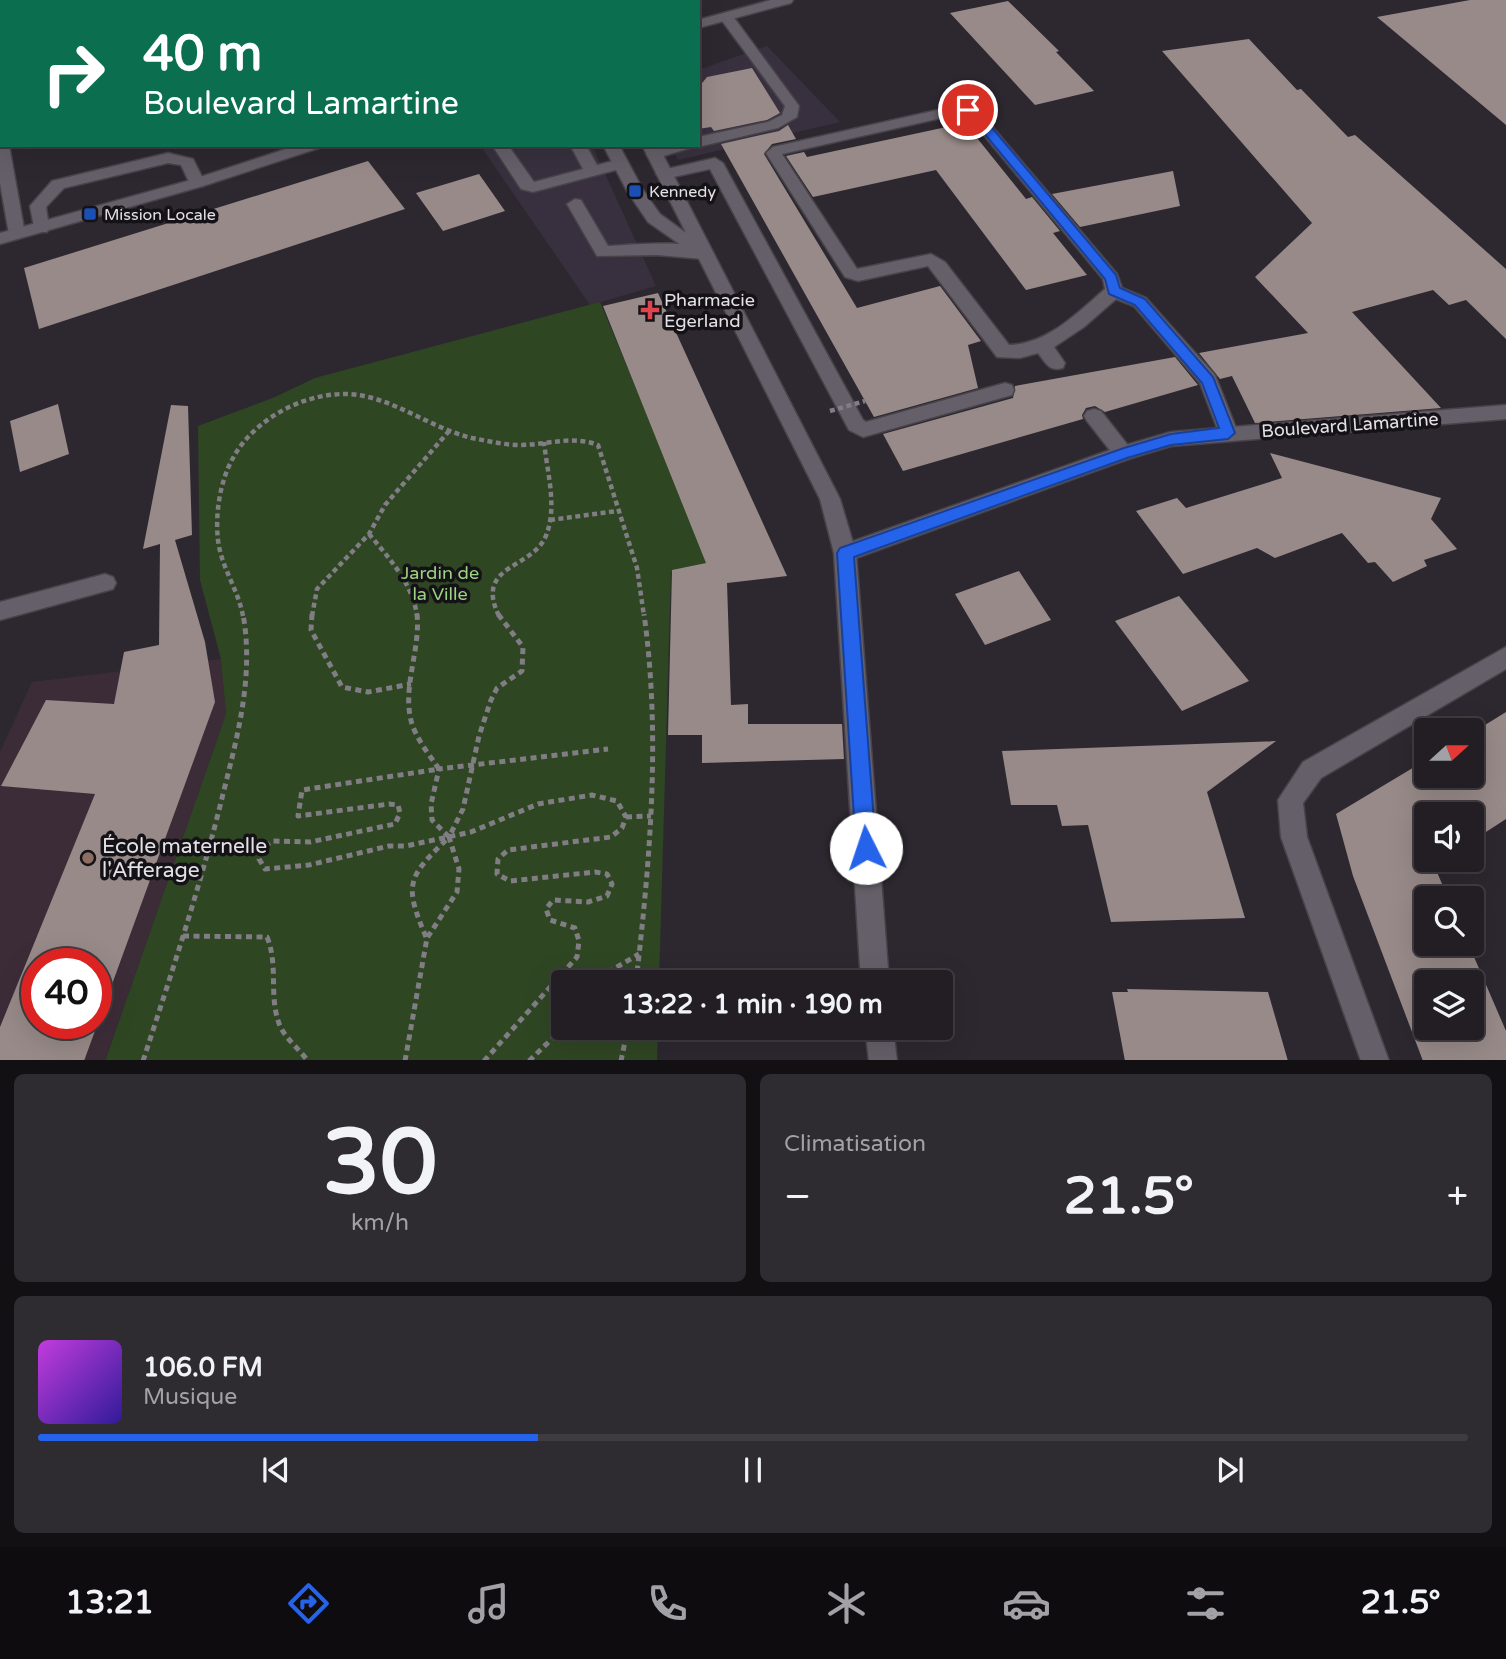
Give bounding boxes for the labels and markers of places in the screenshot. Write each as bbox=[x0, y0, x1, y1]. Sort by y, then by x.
pin bbox=[938, 80, 998, 140]
place label: Kennedy bbox=[649, 182, 716, 202]
marker: Kennedy bbox=[627, 183, 643, 199]
place label: Mission Locale bbox=[104, 205, 216, 225]
marker: Mission Locale bbox=[82, 206, 98, 222]
place label: Pharmacie Egerland bbox=[664, 289, 755, 332]
marker: Pharmacie Egerland bbox=[642, 302, 658, 318]
place label: École maternelle l'Afferage bbox=[102, 834, 267, 883]
marker: École maternelle l'Afferage bbox=[80, 850, 96, 866]

